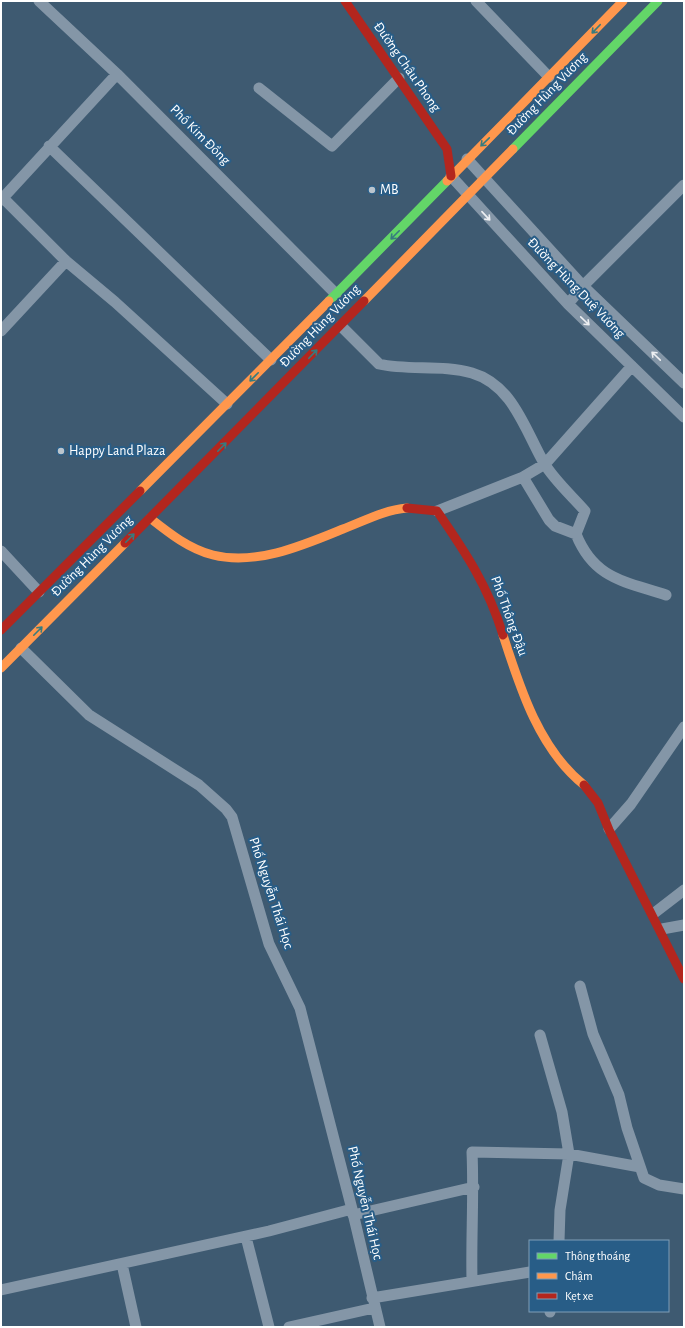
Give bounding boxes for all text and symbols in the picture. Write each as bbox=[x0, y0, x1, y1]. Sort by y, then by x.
street label: Đường Châu Phong bbox=[371, 20, 443, 115]
one-way arrow bbox=[591, 24, 601, 34]
street label: Đường Hùng Vương bbox=[504, 50, 590, 138]
street label: Phố Kim Đồng bbox=[167, 102, 234, 168]
one-way arrow bbox=[480, 137, 490, 147]
place label: MB bbox=[380, 183, 399, 197]
marker: MB bbox=[367, 185, 377, 195]
one-way arrow bbox=[481, 211, 491, 221]
one-way arrow bbox=[390, 230, 399, 240]
street label: Đường Hùng Duệ Vương bbox=[525, 235, 628, 341]
street label: Đường Hùng Vương bbox=[277, 282, 363, 370]
one-way arrow bbox=[580, 316, 590, 326]
one-way arrow bbox=[308, 349, 318, 359]
one-way arrow bbox=[651, 351, 661, 361]
one-way arrow bbox=[249, 372, 259, 382]
one-way arrow bbox=[217, 442, 227, 451]
place label: Happy Land Plaza bbox=[69, 444, 166, 458]
marker: Happy Land Plaza bbox=[56, 446, 66, 456]
street label: Đường Hùng Vương bbox=[49, 512, 136, 599]
one-way arrow bbox=[125, 533, 135, 543]
street label: Phố Thông Đậu bbox=[488, 574, 531, 658]
one-way arrow bbox=[33, 626, 43, 636]
street label: Phố Nguyễn Thái Học bbox=[246, 835, 298, 951]
street label: Phố Nguyễn Thái Học bbox=[345, 1144, 387, 1262]
legend bbox=[529, 1240, 669, 1312]
text: Thông thoáng bbox=[565, 1250, 630, 1262]
text: Chậm bbox=[565, 1270, 593, 1282]
text: Kẹt xe bbox=[565, 1290, 593, 1302]

